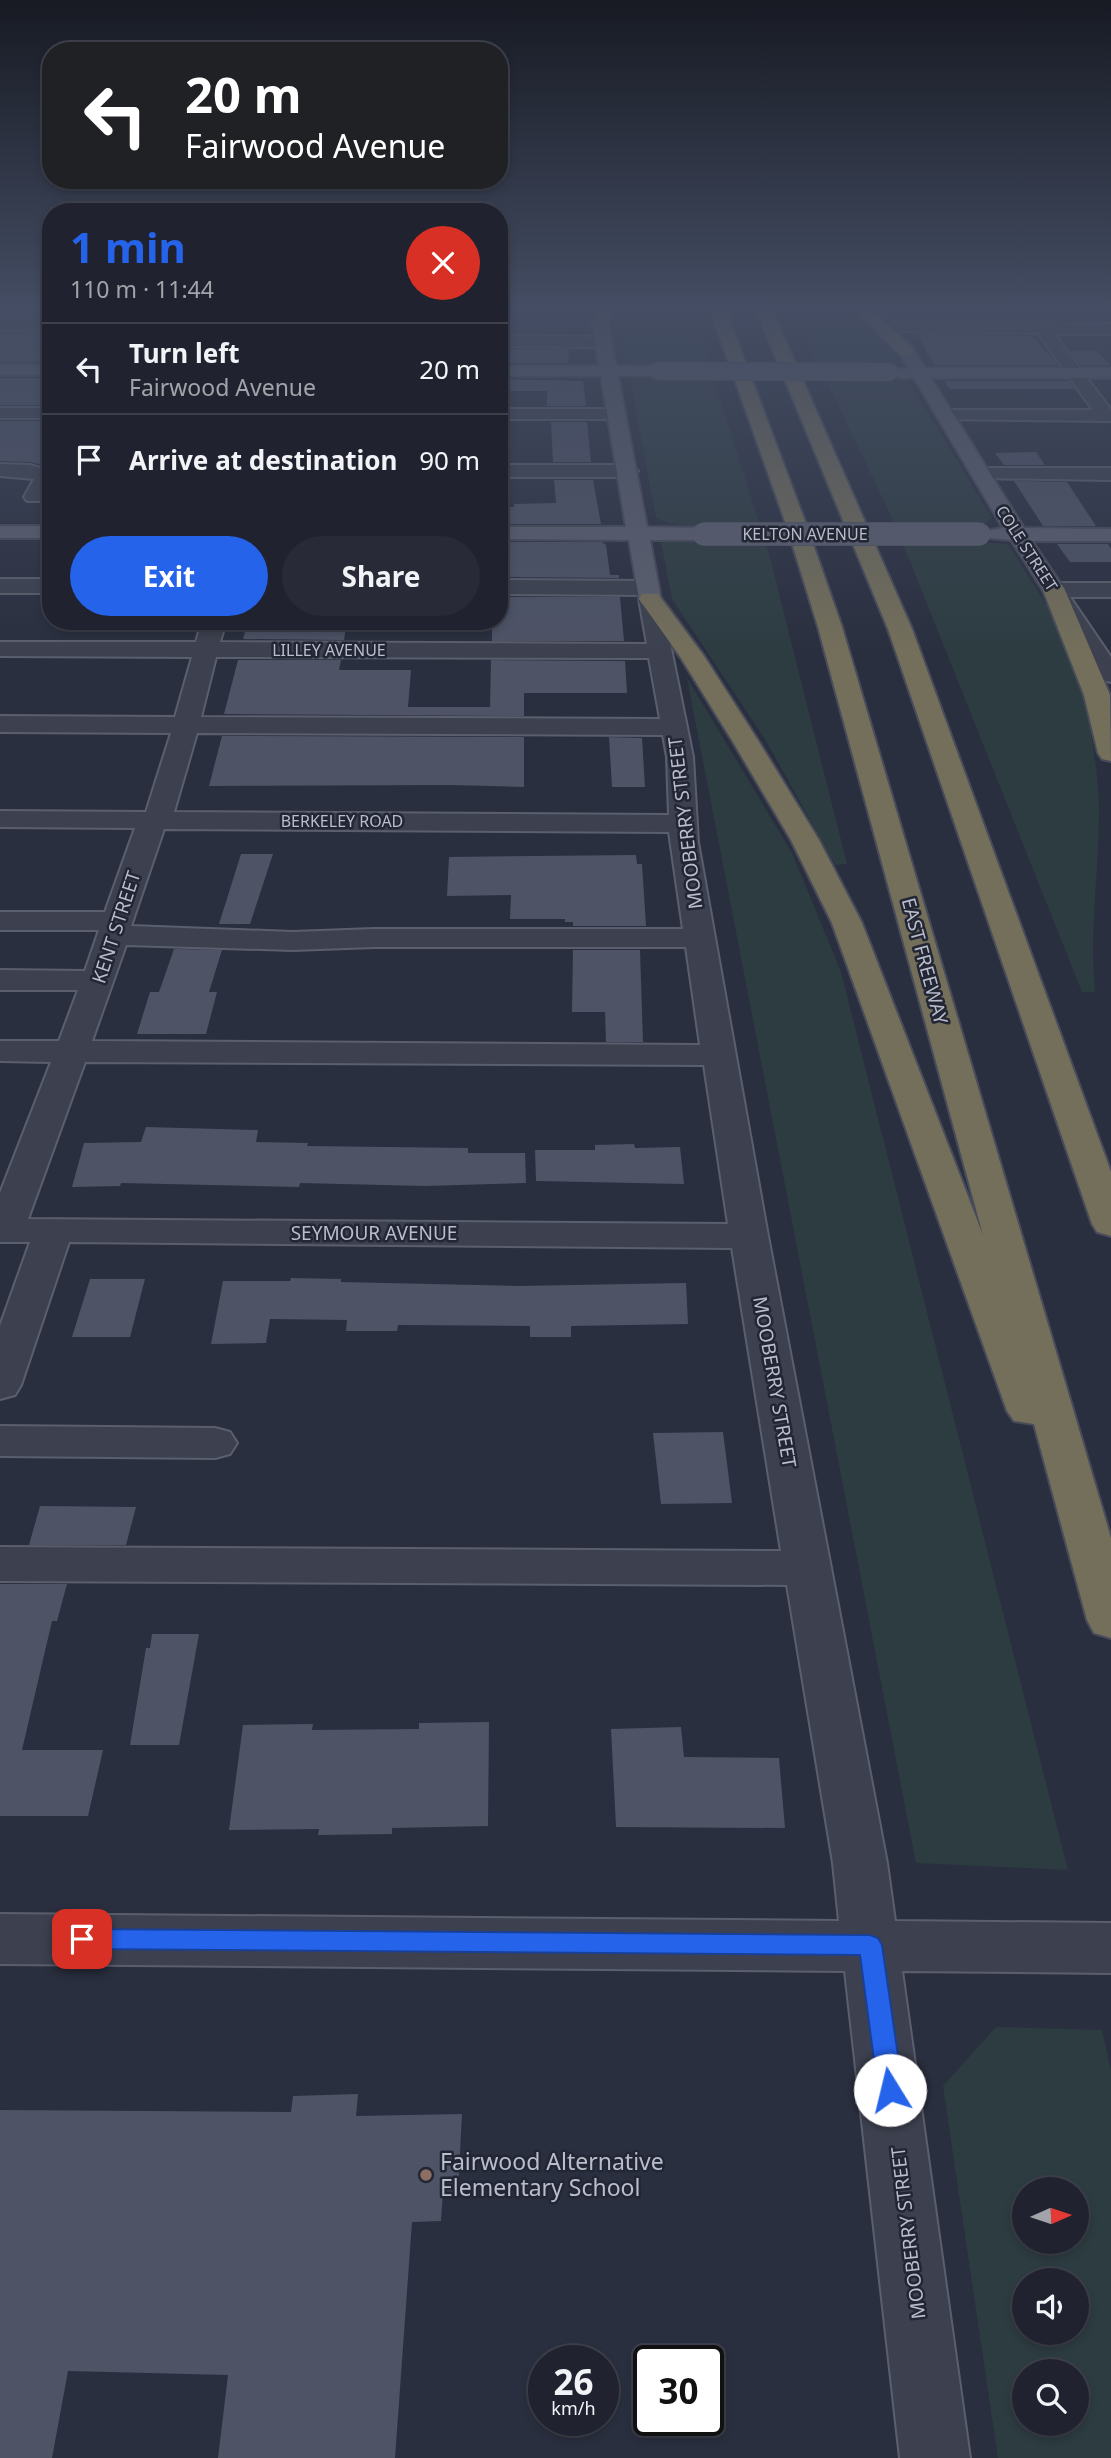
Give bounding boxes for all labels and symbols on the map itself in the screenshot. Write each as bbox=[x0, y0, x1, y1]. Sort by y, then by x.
street label: COLE STREET bbox=[991, 501, 1063, 595]
street label: KELTON AVENUE bbox=[742, 523, 868, 545]
street label: LILLEY AVENUE bbox=[272, 639, 386, 661]
street label: MOOBERRY STREET bbox=[661, 735, 708, 911]
street label: BERKELEY ROAD bbox=[281, 810, 403, 832]
street label: KENT STREET bbox=[86, 867, 147, 987]
street label: EAST FREEWAY bbox=[896, 895, 954, 1027]
street label: SEYMOUR AVENUE bbox=[291, 1220, 457, 1246]
street label: MOOBERRY STREET bbox=[747, 1294, 803, 1470]
pin bbox=[52, 1909, 112, 1969]
position arrow bbox=[853, 2053, 927, 2127]
place label: Fairwood Alternative Elementary School bbox=[440, 2145, 664, 2203]
street label: MOOBERRY STREET bbox=[884, 2145, 931, 2321]
marker: Fairwood Alternative Elementary School bbox=[418, 2167, 434, 2183]
north arrow bbox=[1012, 2177, 1088, 2254]
speed limit sign: 30 bbox=[633, 2345, 724, 2436]

